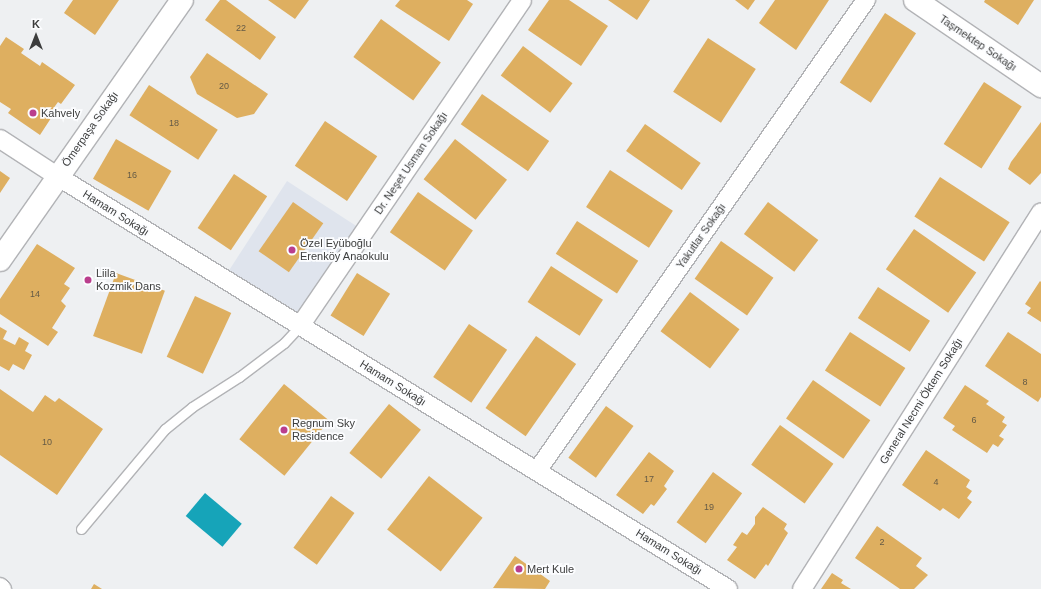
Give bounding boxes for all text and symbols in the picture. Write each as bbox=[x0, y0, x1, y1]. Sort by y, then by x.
street label: Taşmektep Sokağı bbox=[937, 12, 1019, 74]
north arrow bbox=[16, 16, 56, 56]
text: K bbox=[32, 18, 40, 30]
house number: 22 bbox=[236, 23, 246, 33]
house number: 20 bbox=[219, 81, 229, 91]
street label: Ömerpaşa Sokağı bbox=[59, 89, 121, 169]
place label: Kahvely bbox=[41, 106, 80, 120]
marker: Kahvely bbox=[28, 108, 38, 118]
street label: Dr. Neşet Usman Sokağı bbox=[372, 109, 450, 217]
house number: 18 bbox=[169, 118, 179, 128]
house number: 16 bbox=[127, 170, 137, 180]
street label: Hamam Sokağı bbox=[80, 187, 152, 239]
street label: Yakutlar Sokağı bbox=[674, 201, 728, 271]
place label: Özel Eyüboğlu Erenköy Anaokulu bbox=[300, 237, 389, 263]
marker: Özel Eyüboğlu Erenköy Anaokulu bbox=[287, 245, 297, 255]
place label: Liila Kozmik Dans bbox=[96, 267, 161, 293]
marker: Liila Kozmik Dans bbox=[83, 275, 93, 285]
house number: 14 bbox=[30, 289, 40, 299]
street label: General Necmi Öktem Sokağı bbox=[877, 336, 965, 466]
street label: Hamam Sokağı bbox=[357, 357, 429, 409]
house number: 8 bbox=[1022, 377, 1028, 387]
house number: 6 bbox=[971, 415, 977, 425]
place label: Regnum Sky Residence bbox=[292, 417, 355, 443]
marker: Regnum Sky Residence bbox=[279, 425, 289, 435]
house number: 10 bbox=[42, 437, 52, 447]
house number: 17 bbox=[644, 474, 654, 484]
house number: 4 bbox=[933, 477, 939, 487]
house number: 19 bbox=[704, 502, 714, 512]
street label: Hamam Sokağı bbox=[633, 526, 705, 578]
house number: 2 bbox=[879, 537, 885, 547]
place label: Mert Kule bbox=[527, 562, 574, 576]
marker: Mert Kule bbox=[514, 564, 524, 574]

